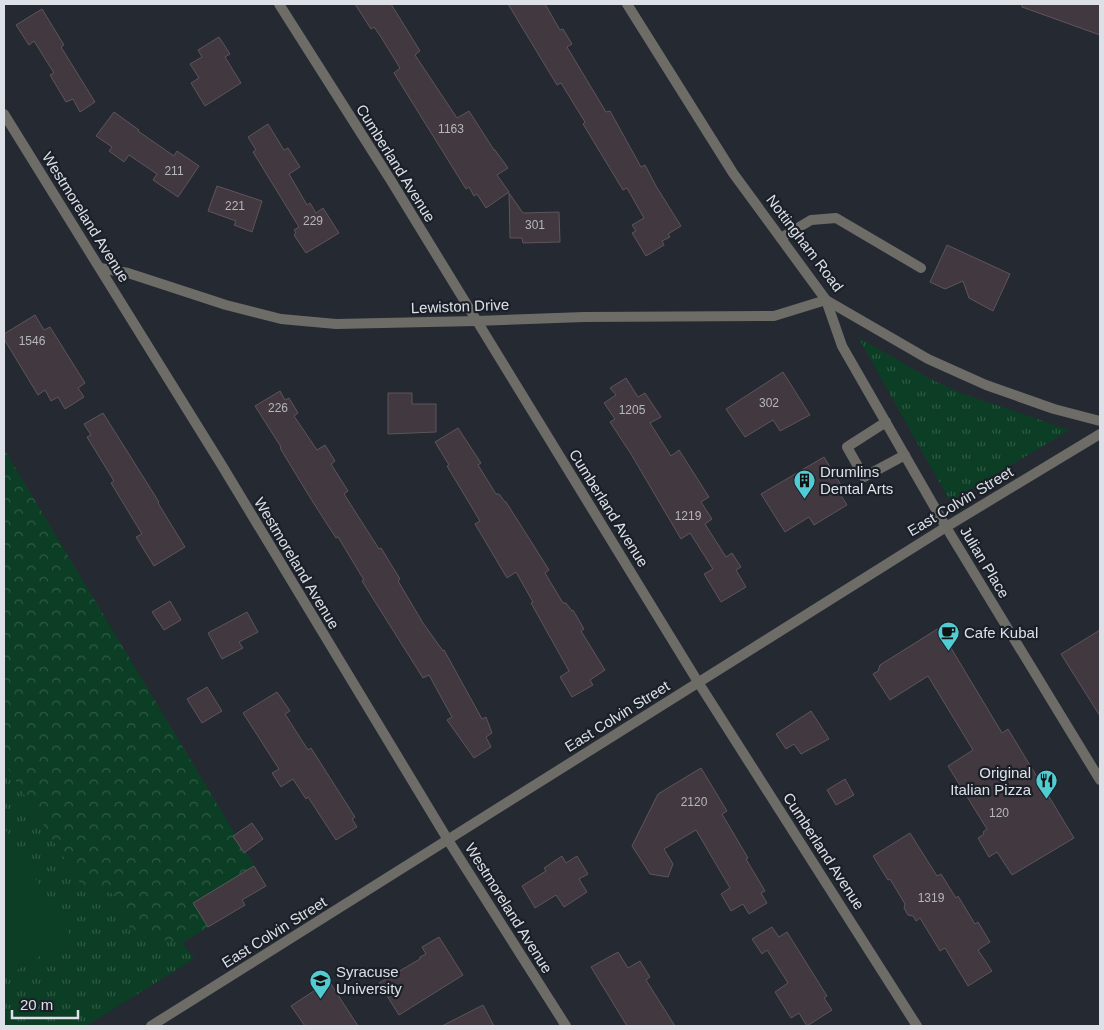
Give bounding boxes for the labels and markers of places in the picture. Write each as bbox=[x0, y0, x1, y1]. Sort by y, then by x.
place label: Drumlins Dental Arts bbox=[820, 463, 893, 497]
building icon: Drumlins Dental Arts bbox=[792, 468, 816, 499]
cafe icon: Cafe Kubal bbox=[936, 620, 960, 651]
place label: Cafe Kubal bbox=[964, 624, 1038, 641]
place label: Original Italian Pizza bbox=[950, 764, 1032, 798]
restaurant icon: Original Italian Pizza bbox=[1035, 769, 1059, 800]
place label: Syracuse University bbox=[336, 963, 402, 997]
school or university icon: Syracuse University bbox=[308, 968, 332, 999]

